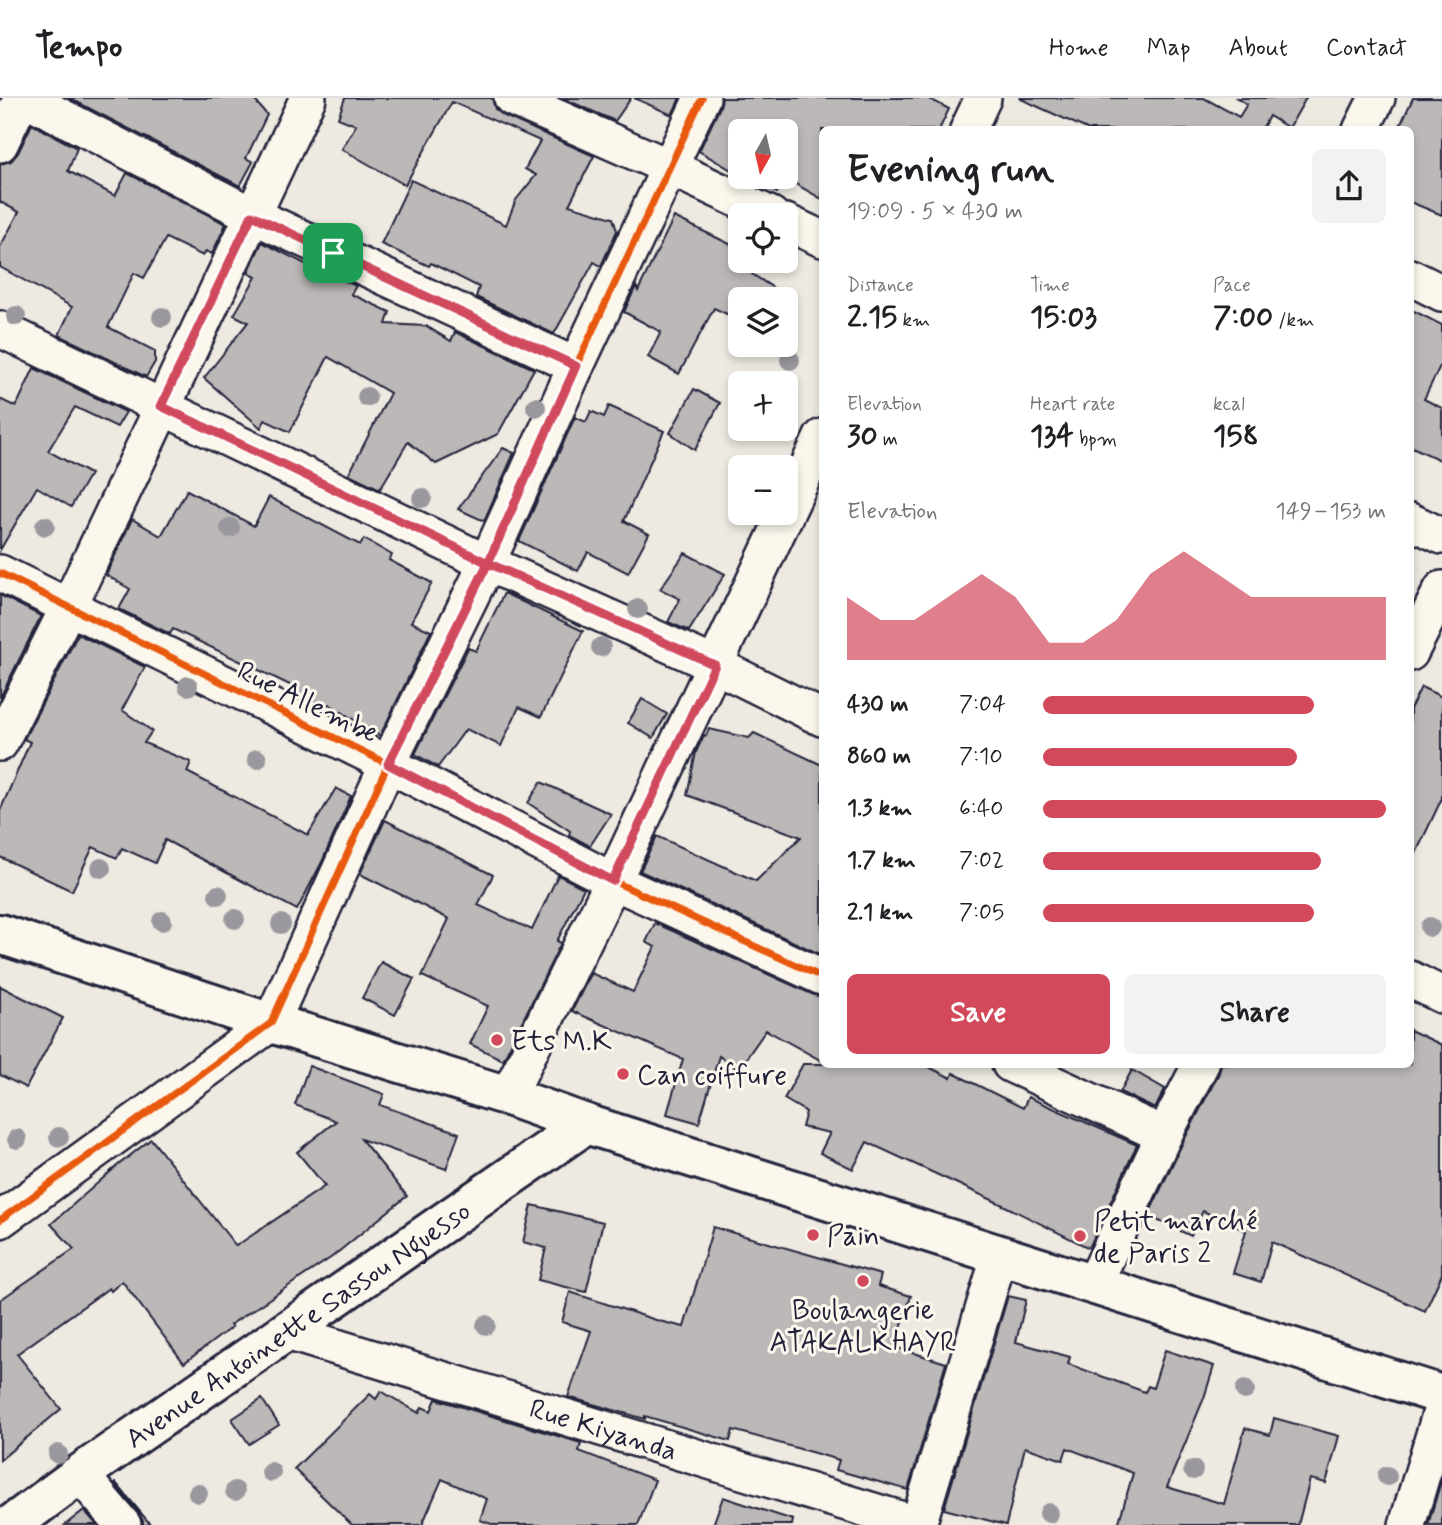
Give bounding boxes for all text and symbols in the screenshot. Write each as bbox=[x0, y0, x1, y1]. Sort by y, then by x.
text: Tempo bbox=[35, 26, 122, 70]
text: Home bbox=[1049, 33, 1109, 64]
text: Map bbox=[1147, 33, 1191, 64]
text: About bbox=[1229, 33, 1288, 64]
text: Contact bbox=[1326, 33, 1407, 64]
north arrow bbox=[728, 119, 798, 189]
map controls bbox=[728, 119, 798, 525]
text: Evening run bbox=[847, 146, 1054, 195]
button: share bbox=[1312, 149, 1386, 223]
text: 19:09 · 5 × 430 m bbox=[847, 197, 1023, 227]
button: locate bbox=[728, 203, 798, 273]
pin bbox=[303, 223, 363, 283]
icon: arrive bbox=[314, 234, 352, 272]
text: Distance bbox=[847, 273, 914, 298]
text: Time bbox=[1030, 273, 1070, 298]
text: Pace bbox=[1213, 273, 1251, 298]
button: layers bbox=[728, 287, 798, 357]
text: 2.15 bbox=[847, 298, 897, 337]
text: 15:03 bbox=[1030, 298, 1097, 337]
text: 7:00 bbox=[1213, 298, 1273, 337]
text: km bbox=[897, 308, 930, 333]
text: /km bbox=[1273, 308, 1314, 333]
button: + bbox=[728, 371, 798, 441]
text: Elevation bbox=[847, 392, 922, 417]
text: Heart rate bbox=[1030, 392, 1115, 417]
text: kcal bbox=[1213, 392, 1245, 417]
text: 30 bbox=[847, 417, 878, 456]
text: 134 bbox=[1030, 417, 1074, 456]
text: 158 bbox=[1213, 417, 1259, 456]
text: m bbox=[878, 427, 898, 452]
text: bpm bbox=[1074, 427, 1117, 452]
button: − bbox=[728, 455, 798, 525]
text: Elevation bbox=[847, 497, 938, 527]
text: 149–153 m bbox=[1276, 497, 1386, 527]
street label: Rue Allembe bbox=[230, 653, 383, 753]
text: 430 m bbox=[847, 690, 908, 720]
text: 7:04 bbox=[959, 690, 1006, 720]
text: 860 m bbox=[847, 742, 911, 772]
text: 7:10 bbox=[959, 742, 1003, 772]
text: 1.3 km bbox=[847, 794, 912, 824]
text: 6:40 bbox=[959, 794, 1003, 824]
text: 1.7 km bbox=[847, 846, 916, 876]
text: 7:02 bbox=[959, 846, 1004, 876]
text: 2.1 km bbox=[847, 898, 913, 928]
text: 7:05 bbox=[959, 898, 1004, 928]
button: Save bbox=[847, 974, 1110, 1054]
button: Share bbox=[1124, 974, 1386, 1054]
place label: Ets M.K bbox=[511, 1024, 612, 1061]
marker: Ets M.K bbox=[489, 1032, 505, 1048]
place label: Can coiffure bbox=[637, 1058, 787, 1095]
marker: Can coiffure bbox=[615, 1066, 631, 1082]
street label: Avenue Antoinette Sassou Nguesso bbox=[119, 1193, 479, 1458]
place label: Petit marché de Paris 2 bbox=[1094, 1204, 1257, 1273]
place label: Pain bbox=[827, 1219, 880, 1256]
marker: Pain bbox=[805, 1227, 821, 1243]
marker: Petit marché de Paris 2 bbox=[1072, 1228, 1088, 1244]
marker: Boulangerie ATAKALKHAYR bbox=[855, 1273, 871, 1289]
place label: Boulangerie ATAKALKHAYR bbox=[770, 1293, 956, 1362]
street label: Rue Kiyanda bbox=[524, 1391, 681, 1471]

